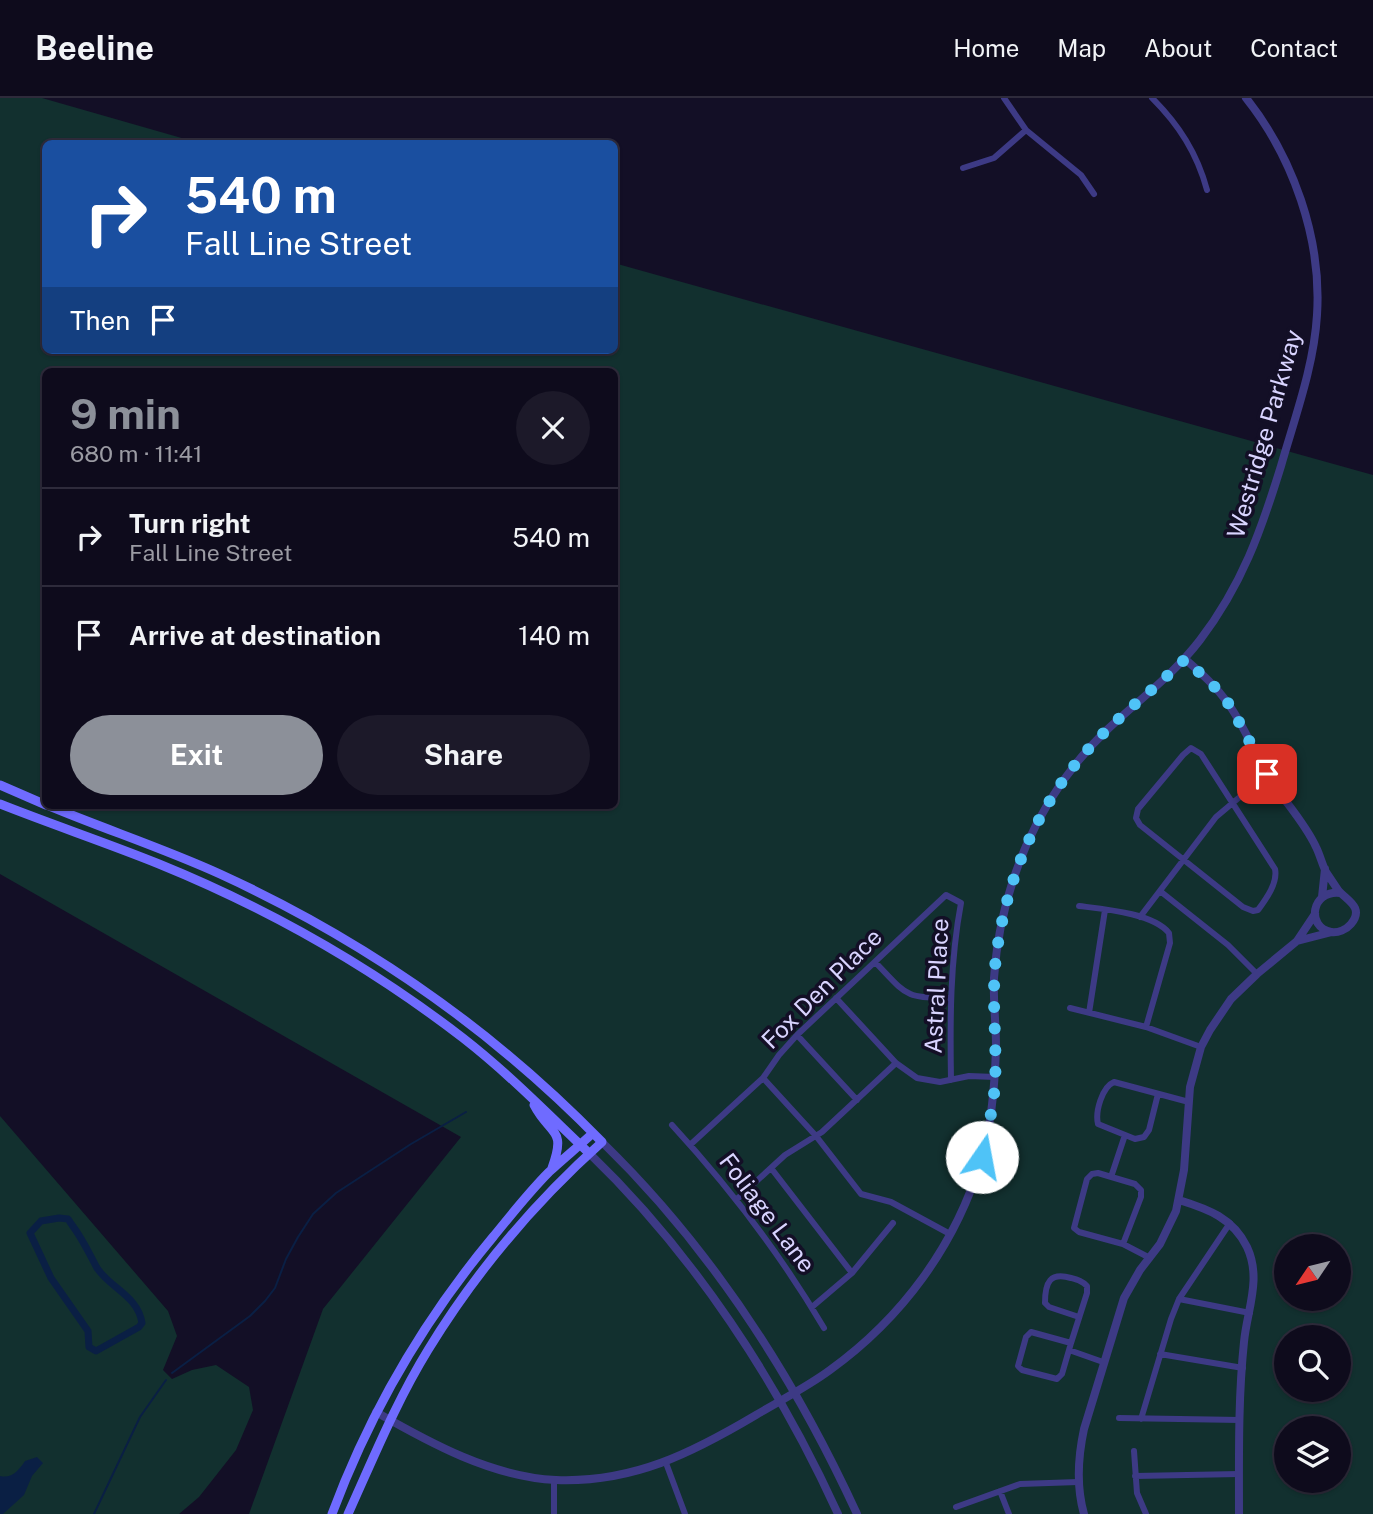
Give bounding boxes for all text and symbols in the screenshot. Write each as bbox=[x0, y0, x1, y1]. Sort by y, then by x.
text: Beeline bbox=[35, 29, 154, 67]
text: Home bbox=[953, 34, 1019, 62]
text: Map bbox=[1057, 34, 1106, 62]
text: About bbox=[1144, 34, 1212, 62]
text: Contact bbox=[1250, 34, 1338, 62]
text: 540 m bbox=[185, 166, 337, 224]
icon: right bbox=[70, 168, 161, 259]
text: Fall Line Street bbox=[185, 225, 412, 262]
icon: arrive bbox=[144, 301, 182, 339]
text: Then bbox=[70, 305, 130, 336]
street label: Westridge Parkway bbox=[1221, 326, 1307, 541]
text: 9 min bbox=[70, 389, 181, 438]
button: close bbox=[516, 391, 590, 465]
text: 680 m · 11:41 bbox=[70, 440, 202, 467]
text: Turn right bbox=[129, 508, 251, 539]
icon: right bbox=[70, 518, 108, 556]
text: 540 m bbox=[512, 522, 590, 553]
text: Fall Line Street bbox=[129, 539, 292, 566]
icon: arrive bbox=[70, 616, 108, 654]
text: Arrive at destination bbox=[129, 620, 381, 651]
text: 140 m bbox=[518, 620, 590, 651]
button: Exit bbox=[70, 715, 323, 795]
button: Share bbox=[337, 715, 590, 795]
pin bbox=[1237, 744, 1297, 804]
icon: arrive bbox=[1248, 755, 1286, 793]
street label: Astral Place bbox=[918, 918, 954, 1054]
street label: Fox Den Place bbox=[755, 922, 887, 1054]
position arrow bbox=[945, 1120, 1019, 1194]
street label: Foliage Lane bbox=[714, 1147, 822, 1277]
north arrow bbox=[1274, 1234, 1351, 1311]
map controls bbox=[1274, 1234, 1351, 1493]
button: search bbox=[1274, 1325, 1351, 1402]
button: layers bbox=[1274, 1416, 1351, 1493]

